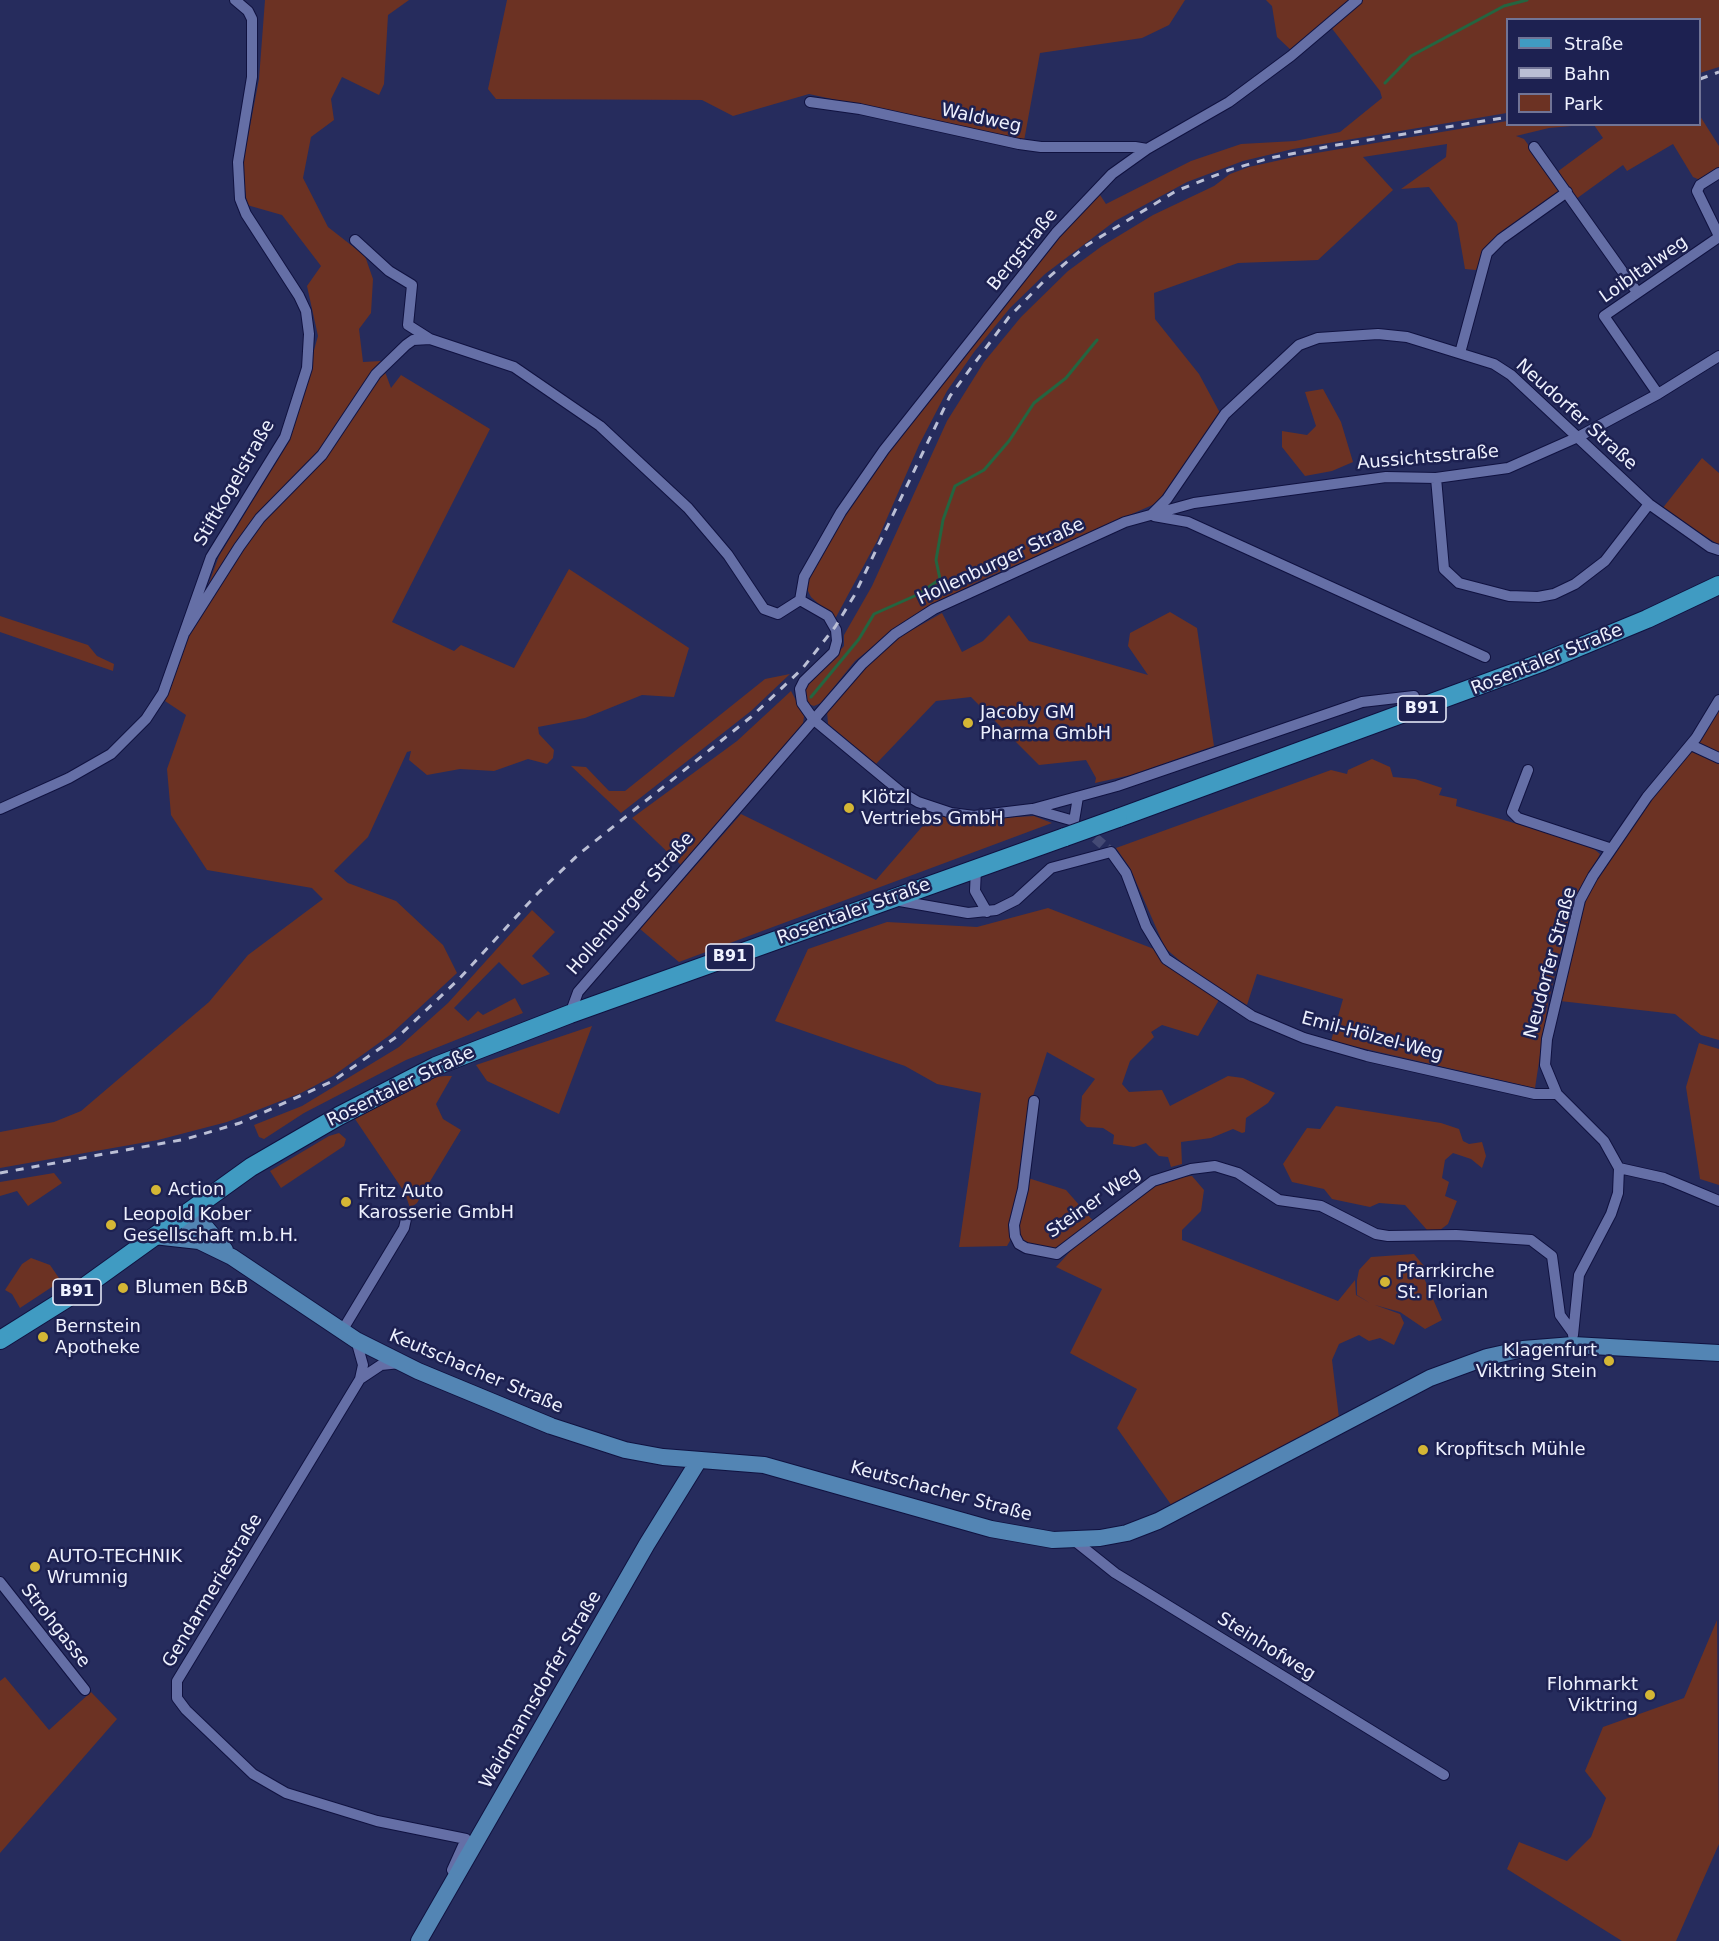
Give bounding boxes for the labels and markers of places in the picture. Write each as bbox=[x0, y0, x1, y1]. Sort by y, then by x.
place label: Jacoby GM Pharma GmbH bbox=[980, 702, 1111, 744]
marker: Jacoby GM Pharma GmbH bbox=[961, 716, 975, 730]
place label: Klötzl Vertriebs GmbH bbox=[861, 787, 1004, 830]
marker: Klötzl Vertriebs GmbH bbox=[842, 801, 856, 815]
place label: Action bbox=[168, 1179, 224, 1201]
place label: Fritz Auto Karosserie GmbH bbox=[358, 1181, 514, 1224]
marker: Action bbox=[149, 1183, 163, 1197]
marker: Fritz Auto Karosserie GmbH bbox=[339, 1195, 353, 1209]
place label: Leopold Kober Gesellschaft m.b.H. bbox=[123, 1204, 298, 1246]
marker: Leopold Kober Gesellschaft m.b.H. bbox=[104, 1218, 118, 1232]
place label: Pfarrkirche St. Florian bbox=[1397, 1261, 1495, 1304]
marker: Pfarrkirche St. Florian bbox=[1378, 1275, 1392, 1289]
place label: Blumen B&B bbox=[135, 1277, 248, 1299]
marker: Blumen B&B bbox=[116, 1281, 130, 1295]
place label: Bernstein Apotheke bbox=[55, 1316, 141, 1358]
marker: Bernstein Apotheke bbox=[36, 1330, 50, 1344]
place label: Klagenfurt Viktring Stein bbox=[1476, 1340, 1597, 1382]
marker: Klagenfurt Viktring Stein bbox=[1602, 1354, 1616, 1368]
place label: Kropfitsch Mühle bbox=[1435, 1439, 1585, 1461]
marker: Kropfitsch Mühle bbox=[1416, 1443, 1430, 1457]
place label: AUTO-TECHNIK Wrumnig bbox=[47, 1546, 182, 1588]
marker: AUTO-TECHNIK Wrumnig bbox=[28, 1560, 42, 1574]
place label: Flohmarkt Viktring bbox=[1547, 1674, 1638, 1716]
marker: Flohmarkt Viktring bbox=[1643, 1688, 1657, 1702]

